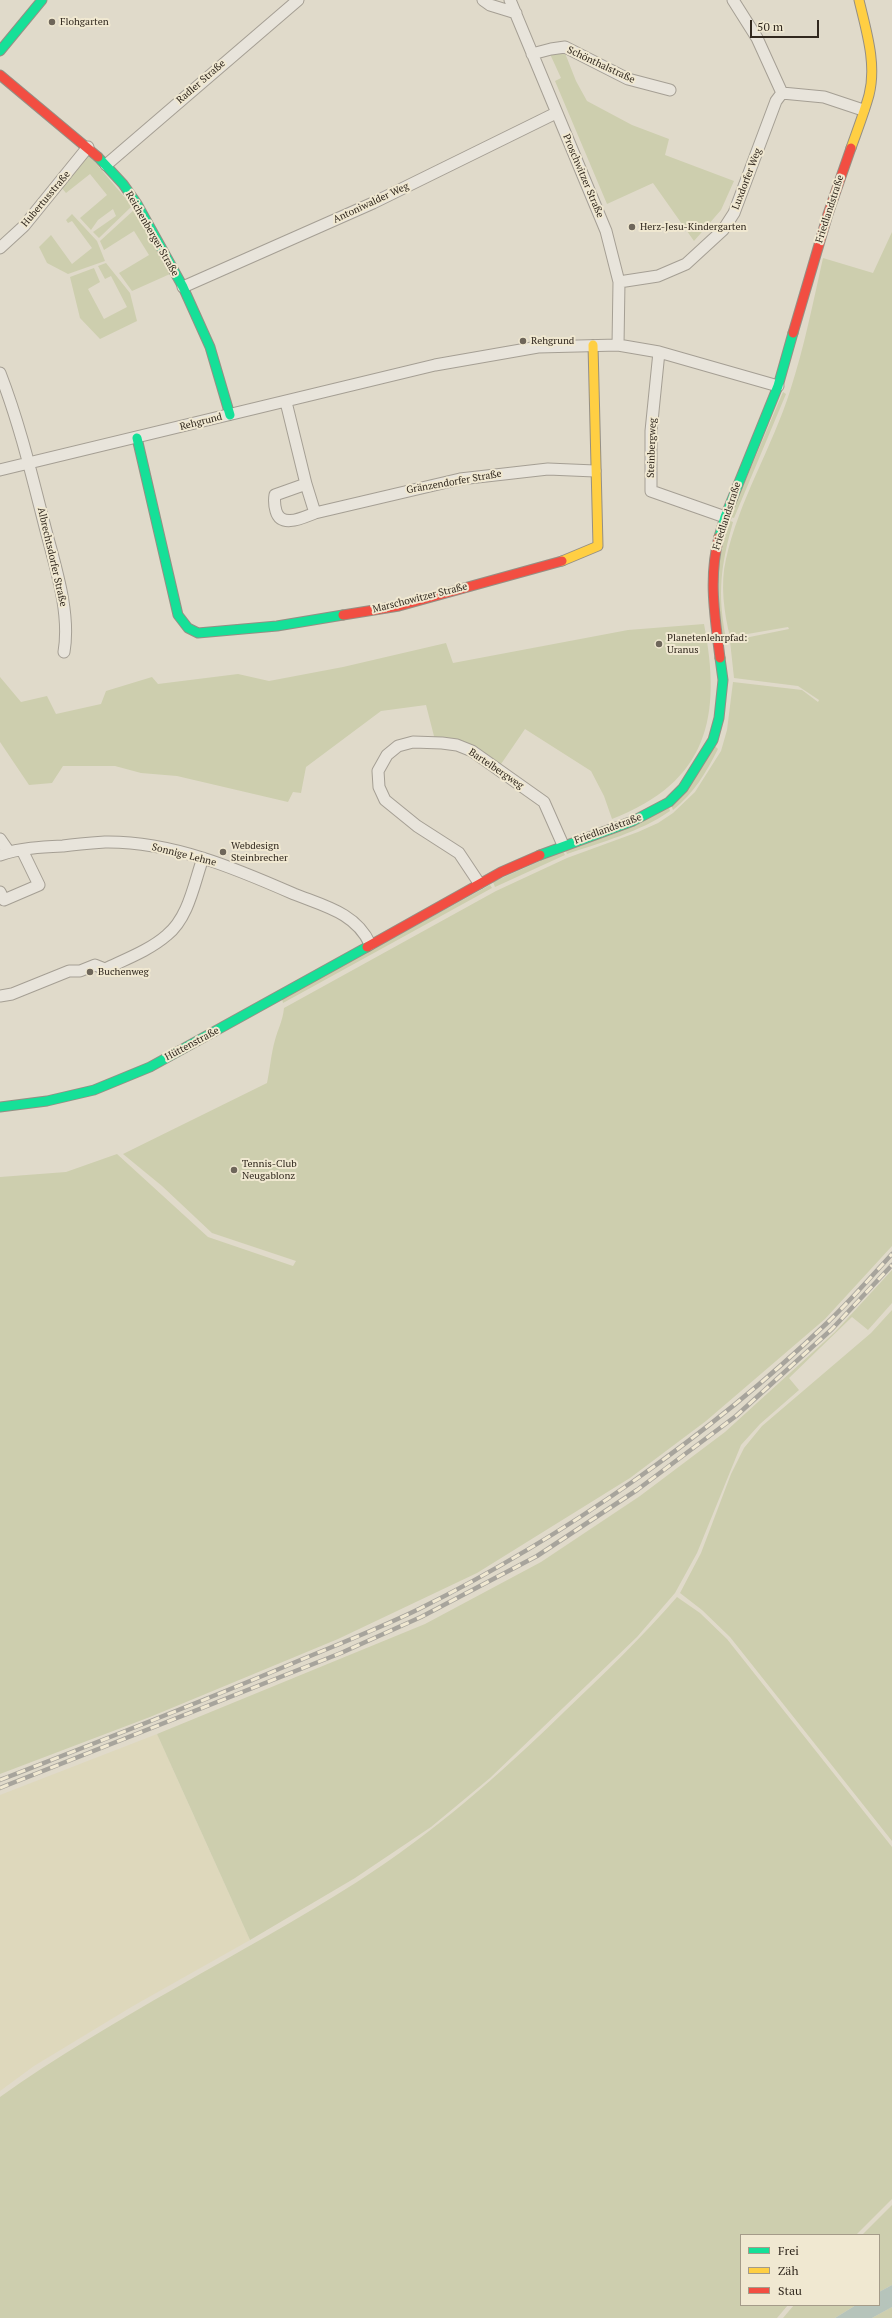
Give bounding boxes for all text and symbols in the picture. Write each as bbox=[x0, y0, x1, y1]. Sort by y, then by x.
scale bar bbox=[752, 12, 821, 38]
place label: Flohgarten bbox=[60, 16, 109, 28]
marker: Flohgarten bbox=[47, 17, 57, 27]
text: 50 m bbox=[757, 19, 783, 34]
street label: Schönthalstraße bbox=[565, 44, 637, 86]
street label: Radler Straße bbox=[174, 58, 228, 106]
street label: Proschwitzer Straße bbox=[560, 132, 606, 220]
street label: Luxdorfer Weg bbox=[730, 147, 764, 211]
street label: Hubertusstraße bbox=[19, 169, 73, 229]
street label: Friedlandstraße bbox=[813, 173, 847, 245]
street label: Antoniwalder Weg bbox=[331, 180, 411, 226]
street label: Reichenberger Straße bbox=[123, 189, 181, 279]
place label: Herz-Jesu-Kindergarten bbox=[640, 221, 747, 233]
marker: Herz-Jesu-Kindergarten bbox=[627, 222, 637, 232]
place label: Rehgrund bbox=[531, 335, 574, 347]
marker: Rehgrund bbox=[518, 336, 528, 346]
street label: Rehgrund bbox=[178, 411, 224, 433]
street label: Steinbergweg bbox=[645, 418, 659, 478]
street label: Gränzendorfer Straße bbox=[406, 468, 502, 496]
street label: Friedlandstraße bbox=[710, 480, 744, 552]
street label: Albrechtsdorfer Straße bbox=[35, 506, 69, 608]
street label: Marschowitzer Straße bbox=[371, 580, 469, 616]
place label: Planetenlehrpfad: Uranus bbox=[667, 632, 747, 656]
marker: Planetenlehrpfad: Uranus bbox=[654, 639, 664, 649]
street label: Bartelbergweg bbox=[466, 746, 526, 792]
street label: Friedlandstraße bbox=[573, 811, 643, 847]
place label: Webdesign Steinbrecher bbox=[231, 840, 288, 864]
street label: Sonnige Lehne bbox=[151, 841, 217, 869]
marker: Webdesign Steinbrecher bbox=[218, 847, 228, 857]
place label: Buchenweg bbox=[98, 966, 149, 978]
marker: Buchenweg bbox=[85, 967, 95, 977]
street label: Hüttenstraße bbox=[163, 1025, 221, 1063]
place label: Tennis-Club Neugablonz bbox=[242, 1158, 297, 1182]
marker: Tennis-Club Neugablonz bbox=[229, 1165, 239, 1175]
legend bbox=[740, 2234, 880, 2306]
text: Frei bbox=[778, 2243, 799, 2258]
text: Zäh bbox=[778, 2263, 798, 2278]
text: Stau bbox=[778, 2283, 802, 2298]

